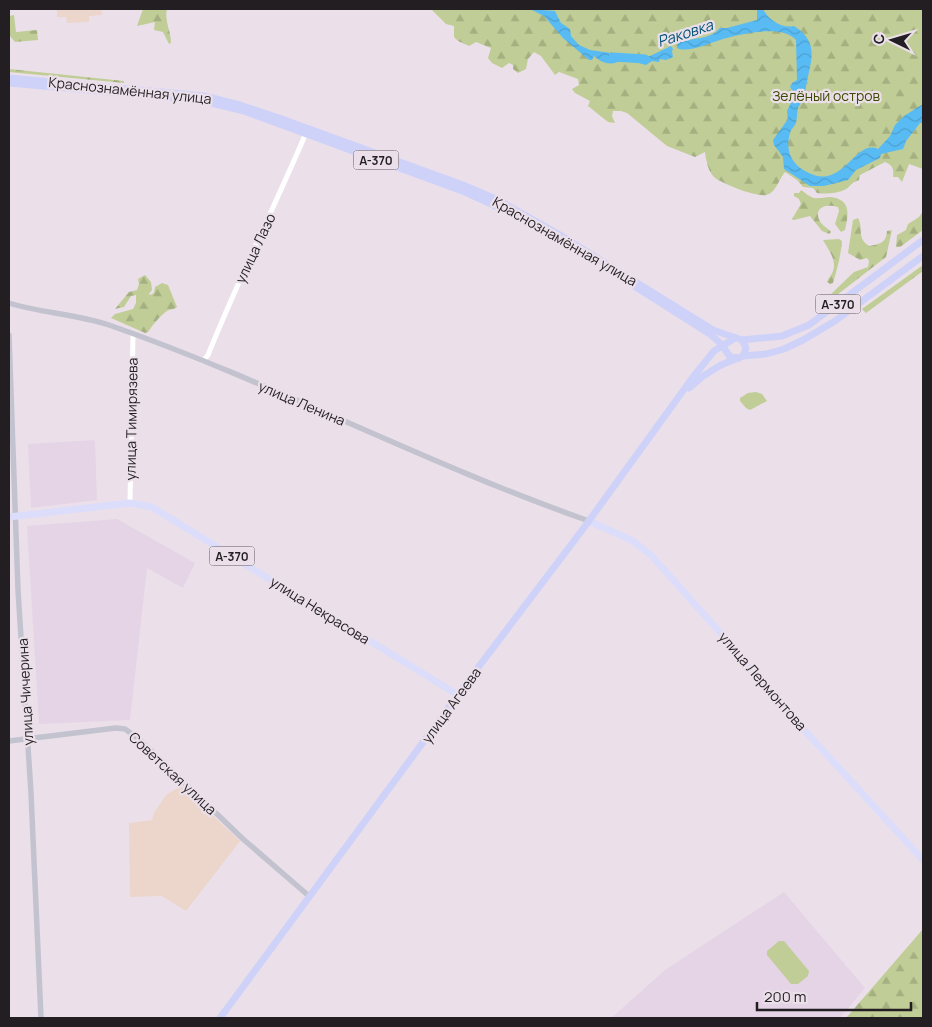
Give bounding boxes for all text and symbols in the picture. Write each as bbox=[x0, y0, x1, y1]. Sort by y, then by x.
water label: Раковка bbox=[654, 14, 716, 52]
north arrow bbox=[867, 15, 917, 65]
text: С bbox=[869, 33, 888, 45]
street label: Краснознамённая улица bbox=[47, 72, 213, 108]
park label: Зелёный остров bbox=[772, 86, 881, 105]
road number: А-370 bbox=[354, 150, 398, 170]
street label: Краснознамённая улица bbox=[489, 192, 641, 290]
street label: улица Лазо bbox=[230, 210, 280, 286]
road number: А-370 bbox=[816, 294, 860, 314]
street label: улица Тимирязева bbox=[120, 357, 142, 481]
street label: улица Ленина bbox=[256, 376, 348, 430]
road number: А-370 bbox=[210, 546, 254, 566]
street label: улица Некрасова bbox=[267, 572, 373, 648]
street label: улица Лермонтова bbox=[715, 627, 811, 735]
street label: улица Чичерина bbox=[13, 638, 37, 746]
street label: улица Агеева bbox=[417, 663, 485, 747]
street label: Советская улица bbox=[125, 727, 221, 819]
scale bar bbox=[757, 980, 911, 1012]
text: 200 m bbox=[764, 986, 807, 1007]

